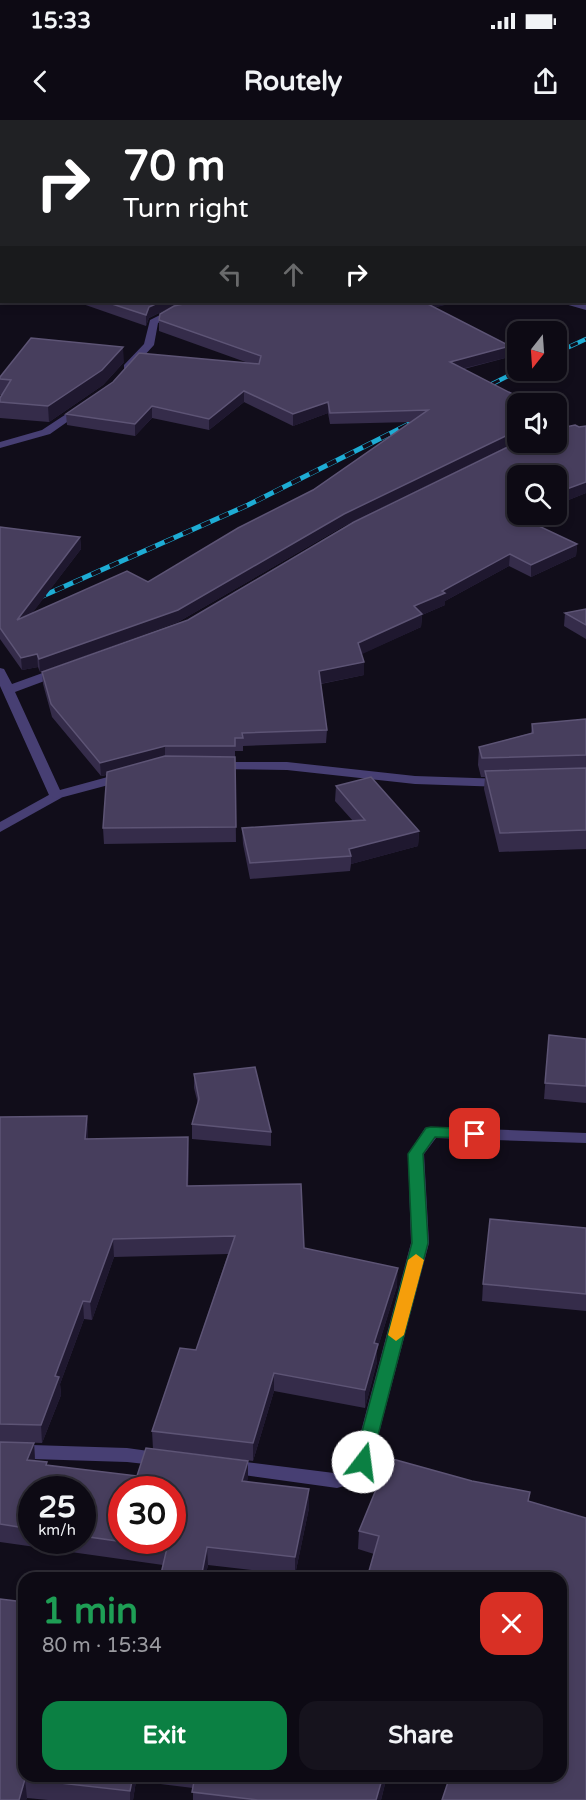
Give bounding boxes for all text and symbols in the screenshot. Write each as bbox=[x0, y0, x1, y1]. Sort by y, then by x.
text: 15:33 bbox=[30, 8, 91, 34]
icon: back bbox=[24, 65, 57, 98]
text: Routely bbox=[244, 65, 342, 98]
icon: share bbox=[529, 65, 562, 98]
text: 70 m bbox=[123, 141, 225, 192]
icon: right bbox=[24, 144, 102, 222]
text: Turn right bbox=[123, 192, 249, 225]
icon: left bbox=[214, 258, 247, 291]
icon: ahead bbox=[277, 258, 310, 291]
icon: right bbox=[340, 258, 373, 291]
north arrow bbox=[507, 321, 567, 381]
map controls bbox=[507, 321, 567, 525]
button: sound bbox=[507, 393, 567, 453]
button: search bbox=[507, 465, 567, 525]
pin bbox=[449, 1108, 500, 1159]
icon: arrive bbox=[458, 1117, 491, 1150]
position arrow bbox=[331, 1430, 395, 1494]
speed limit sign: 30 bbox=[108, 1476, 186, 1554]
text: 25 bbox=[38, 1489, 76, 1526]
text: km/h bbox=[38, 1521, 76, 1539]
text: 1 min bbox=[42, 1590, 138, 1633]
button: close bbox=[480, 1592, 543, 1655]
text: 80 m · 15:34 bbox=[42, 1634, 162, 1658]
button: Exit bbox=[42, 1701, 287, 1770]
button: Share bbox=[299, 1701, 543, 1770]

